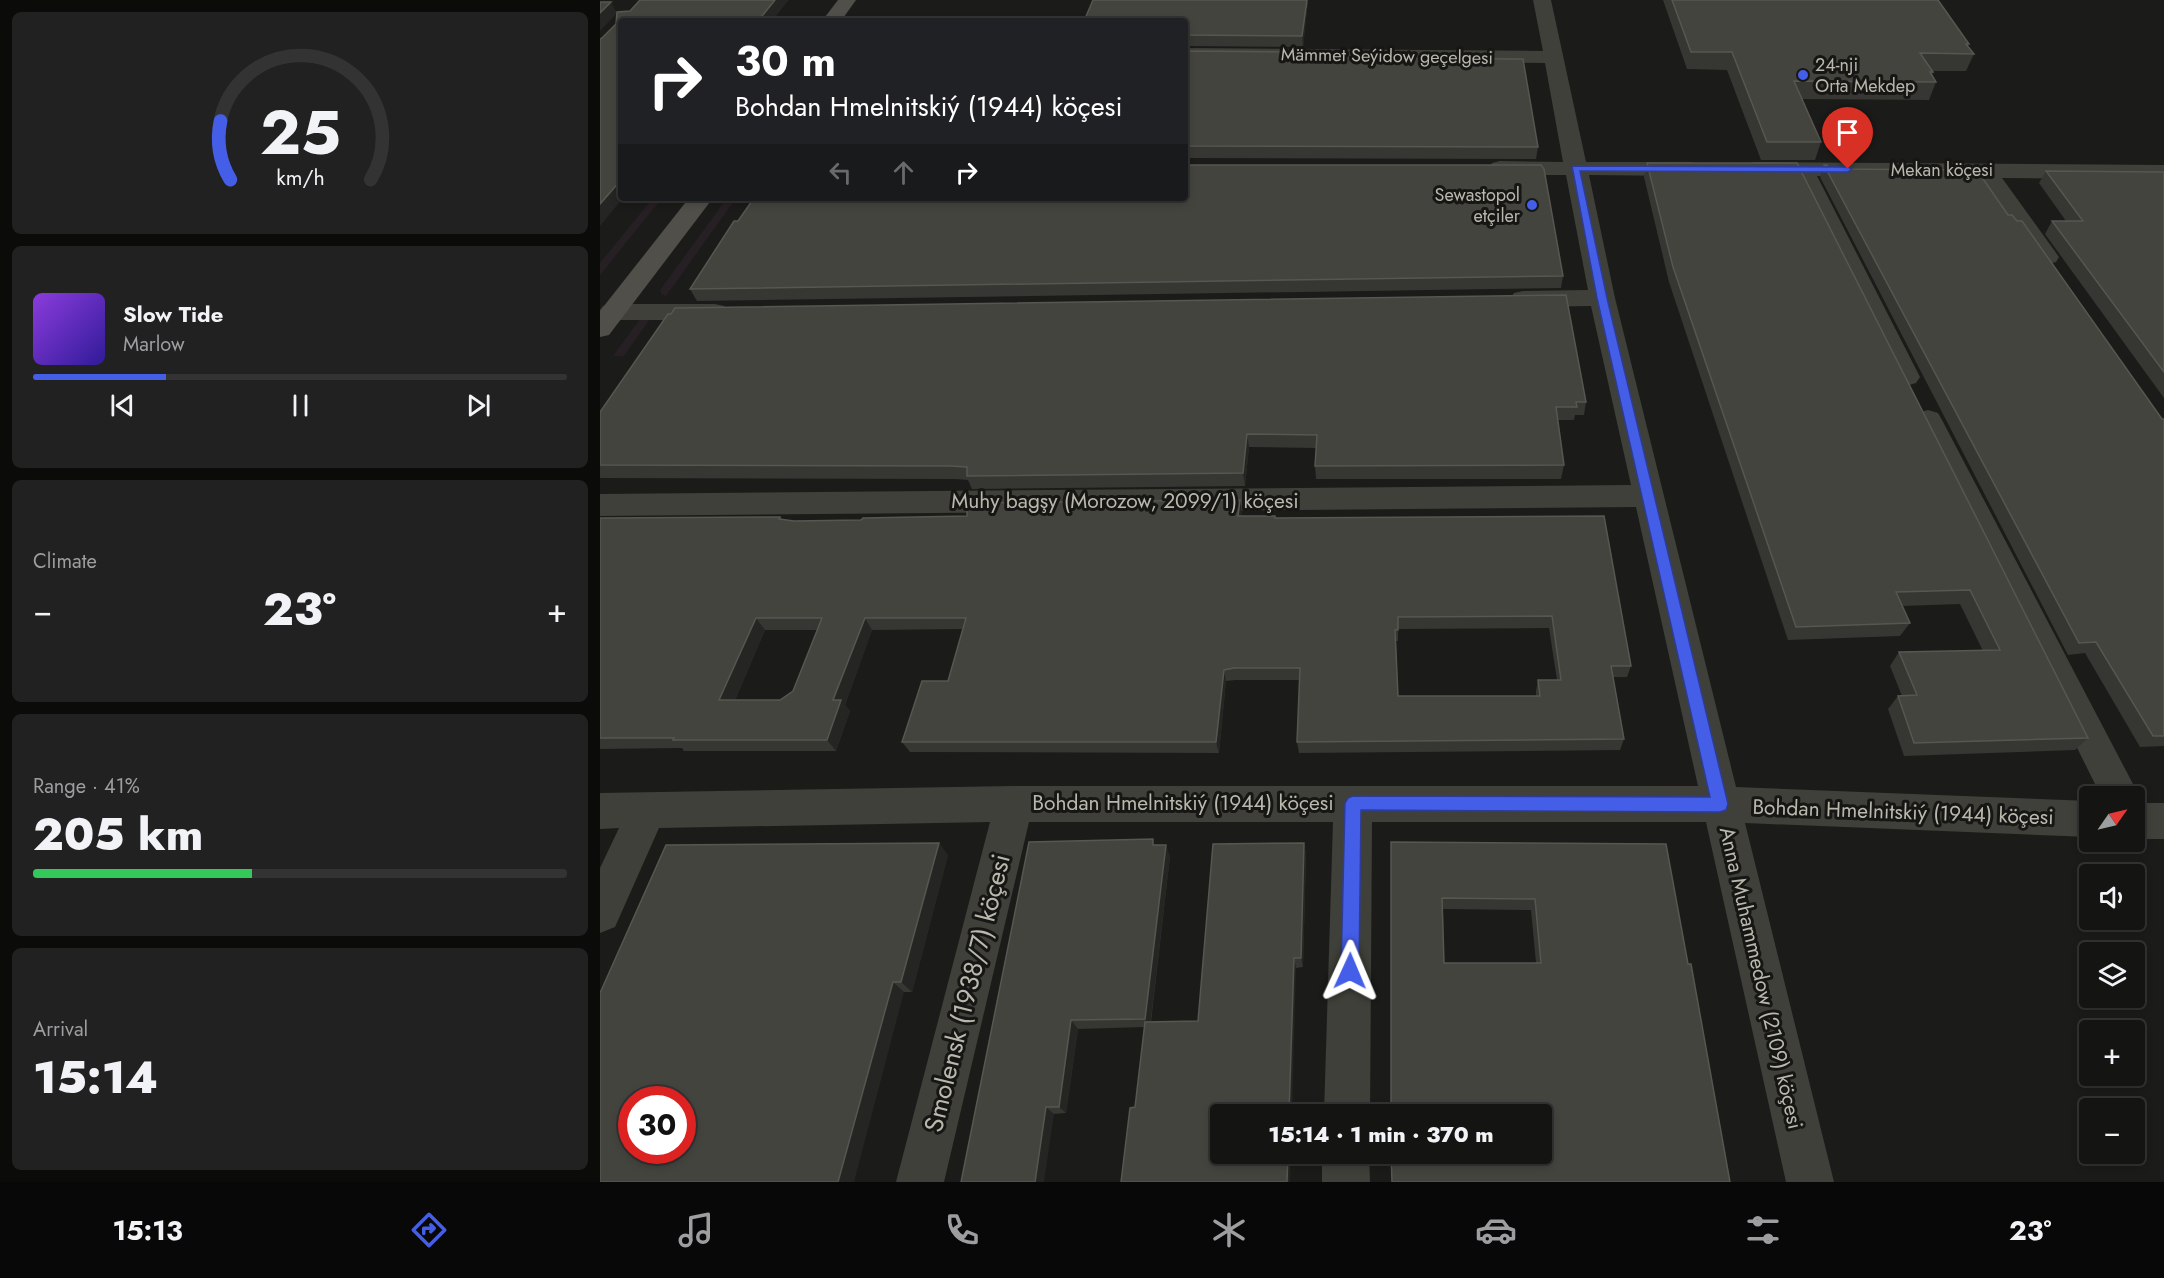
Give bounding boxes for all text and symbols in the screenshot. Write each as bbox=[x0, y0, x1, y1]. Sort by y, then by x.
text: 30 m bbox=[735, 31, 836, 92]
street label: Mämmet Seýidow geçelgesi bbox=[1281, 41, 1493, 71]
icon: right bbox=[636, 42, 714, 120]
place label: 24-nji Orta Mekdep bbox=[1815, 52, 1915, 99]
marker: 24-nji Orta Mekdep bbox=[1796, 68, 1810, 82]
text: 25 bbox=[259, 87, 341, 177]
text: Bohdan Hmelnitskiý (1944) köçesi bbox=[735, 87, 1123, 126]
pin bbox=[1822, 107, 1873, 169]
icon: arrive bbox=[1831, 116, 1864, 149]
icon: left bbox=[824, 156, 857, 189]
icon: ahead bbox=[887, 156, 920, 189]
icon: right bbox=[950, 156, 983, 189]
street label: Mekan köçesi bbox=[1891, 157, 1993, 183]
text: km/h bbox=[276, 162, 324, 193]
place label: Sewastopol etçiler bbox=[1435, 182, 1521, 229]
marker: Sewastopol etçiler bbox=[1525, 198, 1539, 212]
text: Slow Tide bbox=[123, 298, 223, 330]
text: Marlow bbox=[123, 330, 185, 359]
icon: previous bbox=[106, 389, 139, 422]
icon: pause bbox=[284, 389, 317, 422]
icon: next bbox=[462, 389, 495, 422]
street label: Muhy bagşy (Morozow, 2099/1) köçesi bbox=[951, 486, 1299, 516]
text: Climate bbox=[33, 547, 97, 576]
text: 23° bbox=[263, 577, 336, 642]
text: − bbox=[33, 587, 52, 634]
text: + bbox=[547, 587, 567, 634]
text: Range · 41% bbox=[33, 772, 140, 801]
north arrow bbox=[2079, 786, 2145, 852]
map controls bbox=[2079, 786, 2145, 1164]
street label: Bohdan Hmelnitskiý (1944) köçesi bbox=[1032, 788, 1334, 818]
street label: Bohdan Hmelnitskiý (1944) köçesi bbox=[1752, 792, 2054, 832]
text: 205 km bbox=[33, 802, 203, 867]
street label: Anna Muhammedow (2109) köçesi bbox=[1712, 824, 1810, 1132]
street label: Smolensk (1938/7) köçesi bbox=[914, 850, 1020, 1136]
button: sound bbox=[2079, 864, 2145, 930]
position arrow bbox=[1318, 939, 1382, 1003]
button: layers bbox=[2079, 942, 2145, 1008]
text: Arrival bbox=[33, 1015, 88, 1044]
button: + bbox=[2079, 1020, 2145, 1086]
text: 15:14 bbox=[33, 1045, 158, 1110]
speed limit sign: 30 bbox=[618, 1086, 696, 1164]
button: − bbox=[2079, 1098, 2145, 1164]
text: 15:14 · 1 min · 370 m bbox=[1268, 1118, 1494, 1150]
icon: directions bbox=[408, 1209, 450, 1251]
icon: music bbox=[675, 1209, 717, 1251]
icon: phone bbox=[941, 1209, 983, 1251]
icon: climate bbox=[1208, 1209, 1250, 1251]
icon: car bbox=[1475, 1209, 1517, 1251]
icon: filters bbox=[1742, 1209, 1784, 1251]
text: 15:13 bbox=[112, 1211, 183, 1250]
text: 23° bbox=[2009, 1211, 2052, 1250]

